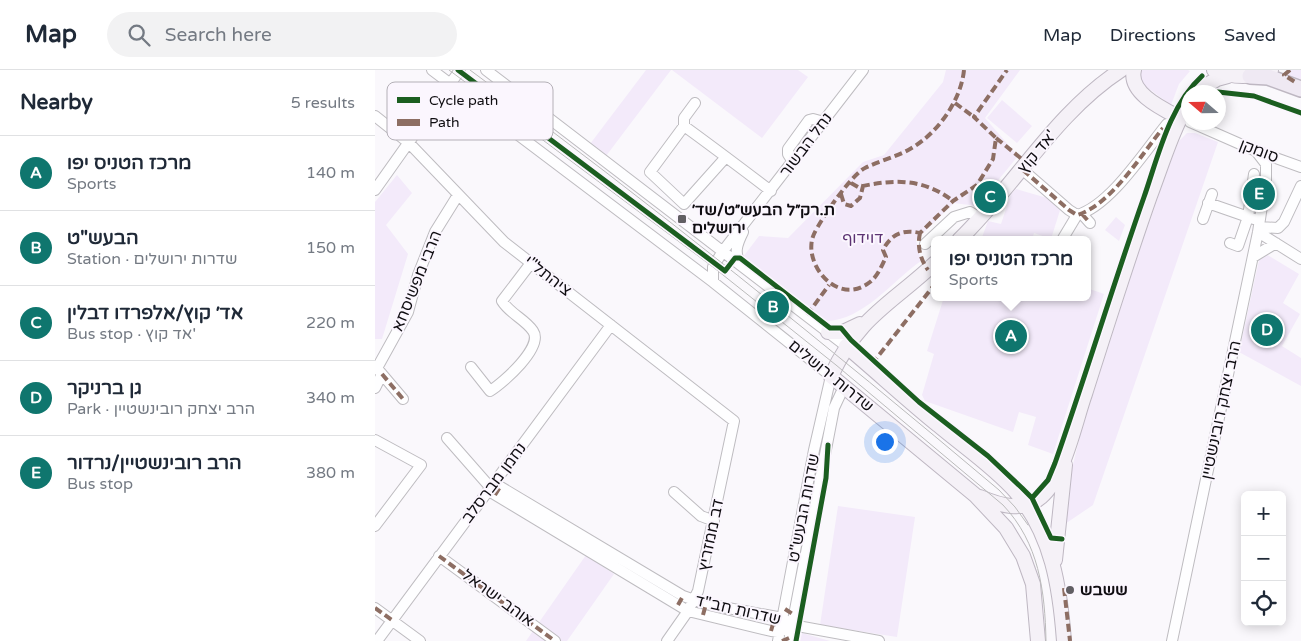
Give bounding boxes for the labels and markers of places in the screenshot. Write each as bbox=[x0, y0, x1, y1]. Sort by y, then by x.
pin: E bbox=[1243, 175, 1275, 213]
pin: C bbox=[974, 178, 1006, 216]
place label: ת.רק״ל הבעש״ט/שד׳ ירושלים bbox=[692, 200, 835, 238]
marker: ת.רק״ל הבעש״ט/שד׳ ירושלים bbox=[676, 213, 688, 225]
pin: B bbox=[757, 288, 789, 326]
pin: D bbox=[1251, 311, 1283, 349]
pin: A bbox=[995, 317, 1027, 355]
place label: ששבש bbox=[1080, 580, 1128, 600]
marker: ששבש bbox=[1064, 584, 1076, 596]

